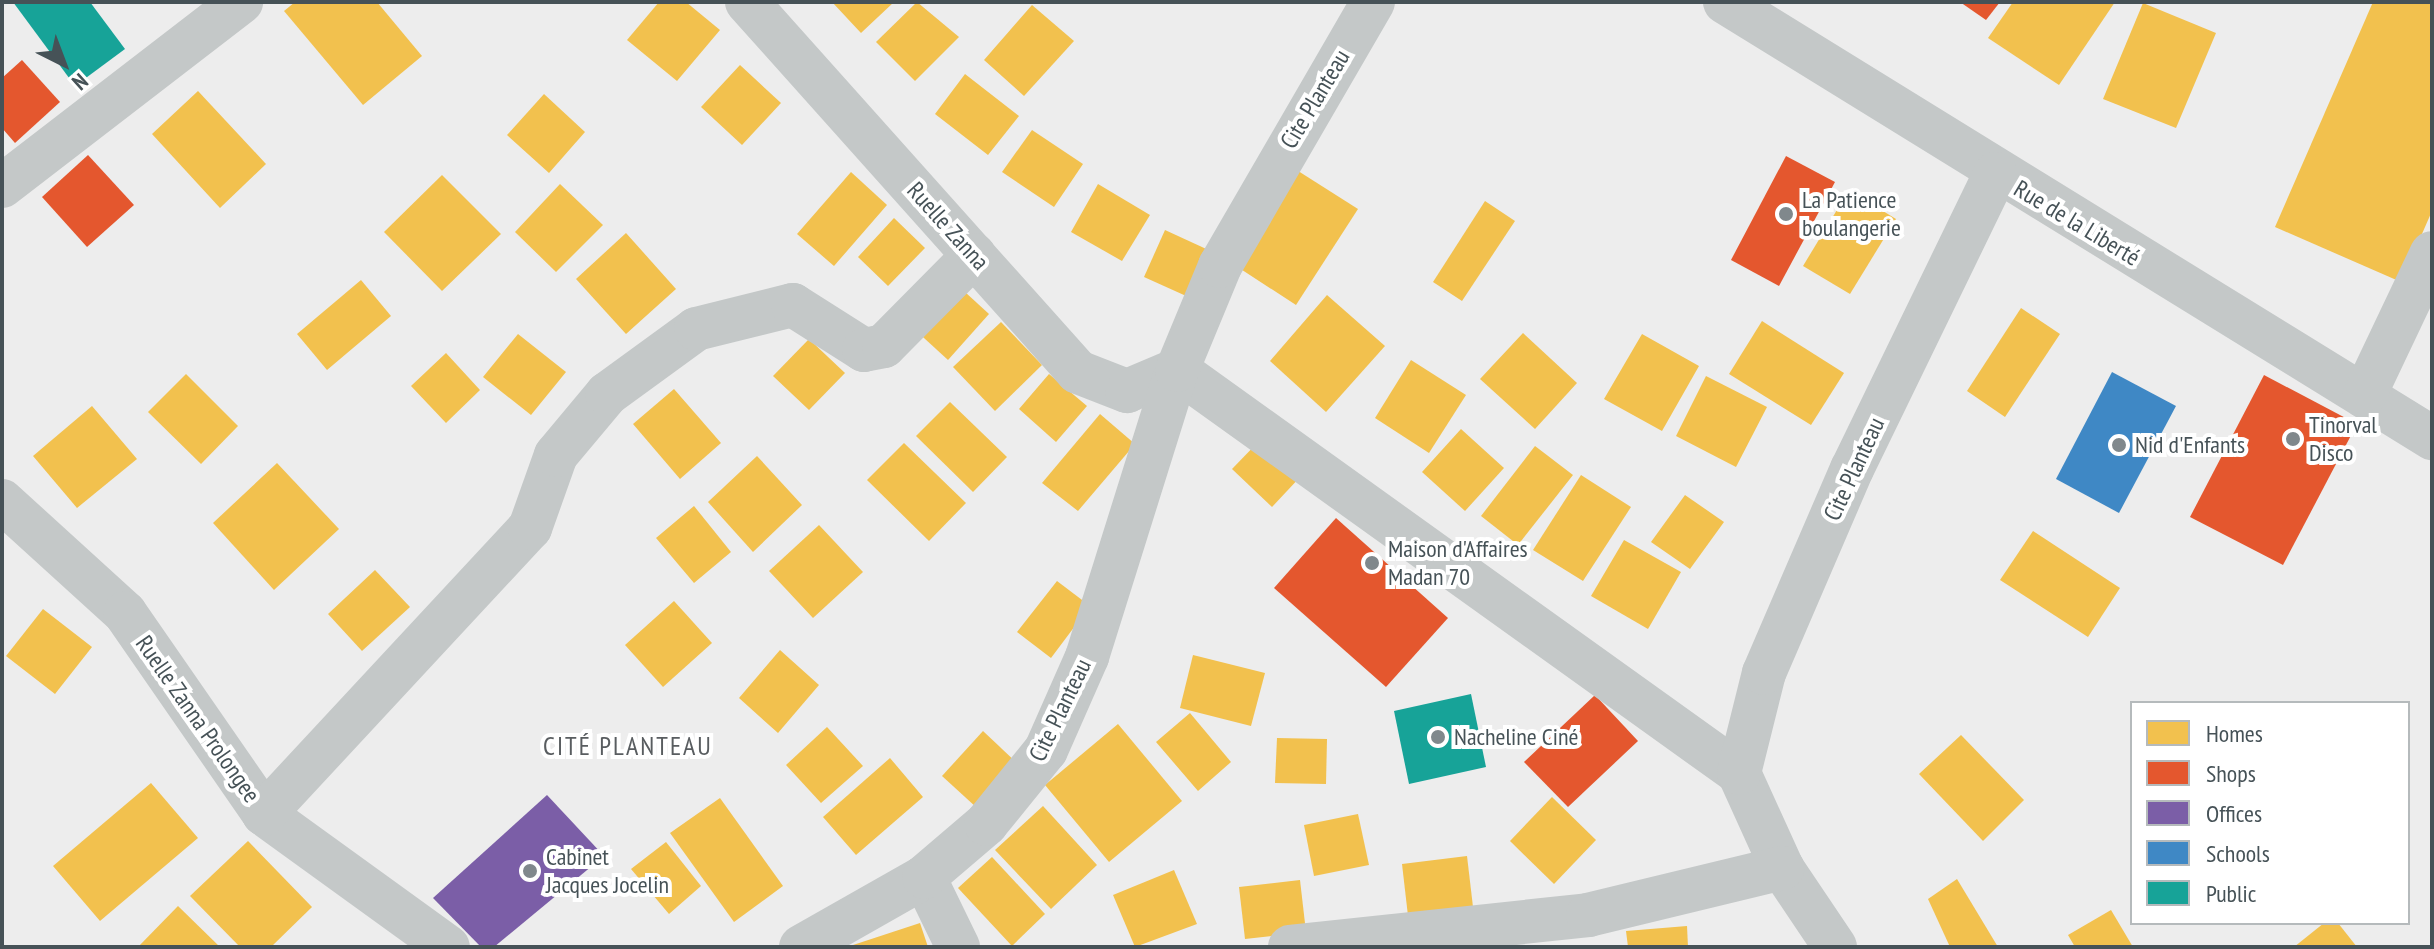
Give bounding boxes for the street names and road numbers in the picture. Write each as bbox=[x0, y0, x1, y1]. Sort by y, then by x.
street label: Cite Planteau bbox=[1274, 44, 1356, 154]
street label: Rue de la Liberté bbox=[2009, 174, 2145, 272]
street label: Ruelle Zanna bbox=[901, 176, 995, 276]
street label: Cite Planteau bbox=[1818, 413, 1890, 525]
street label: Ruelle Zanna Prolongee bbox=[130, 630, 266, 808]
street label: Cite Planteau bbox=[1023, 654, 1097, 766]

